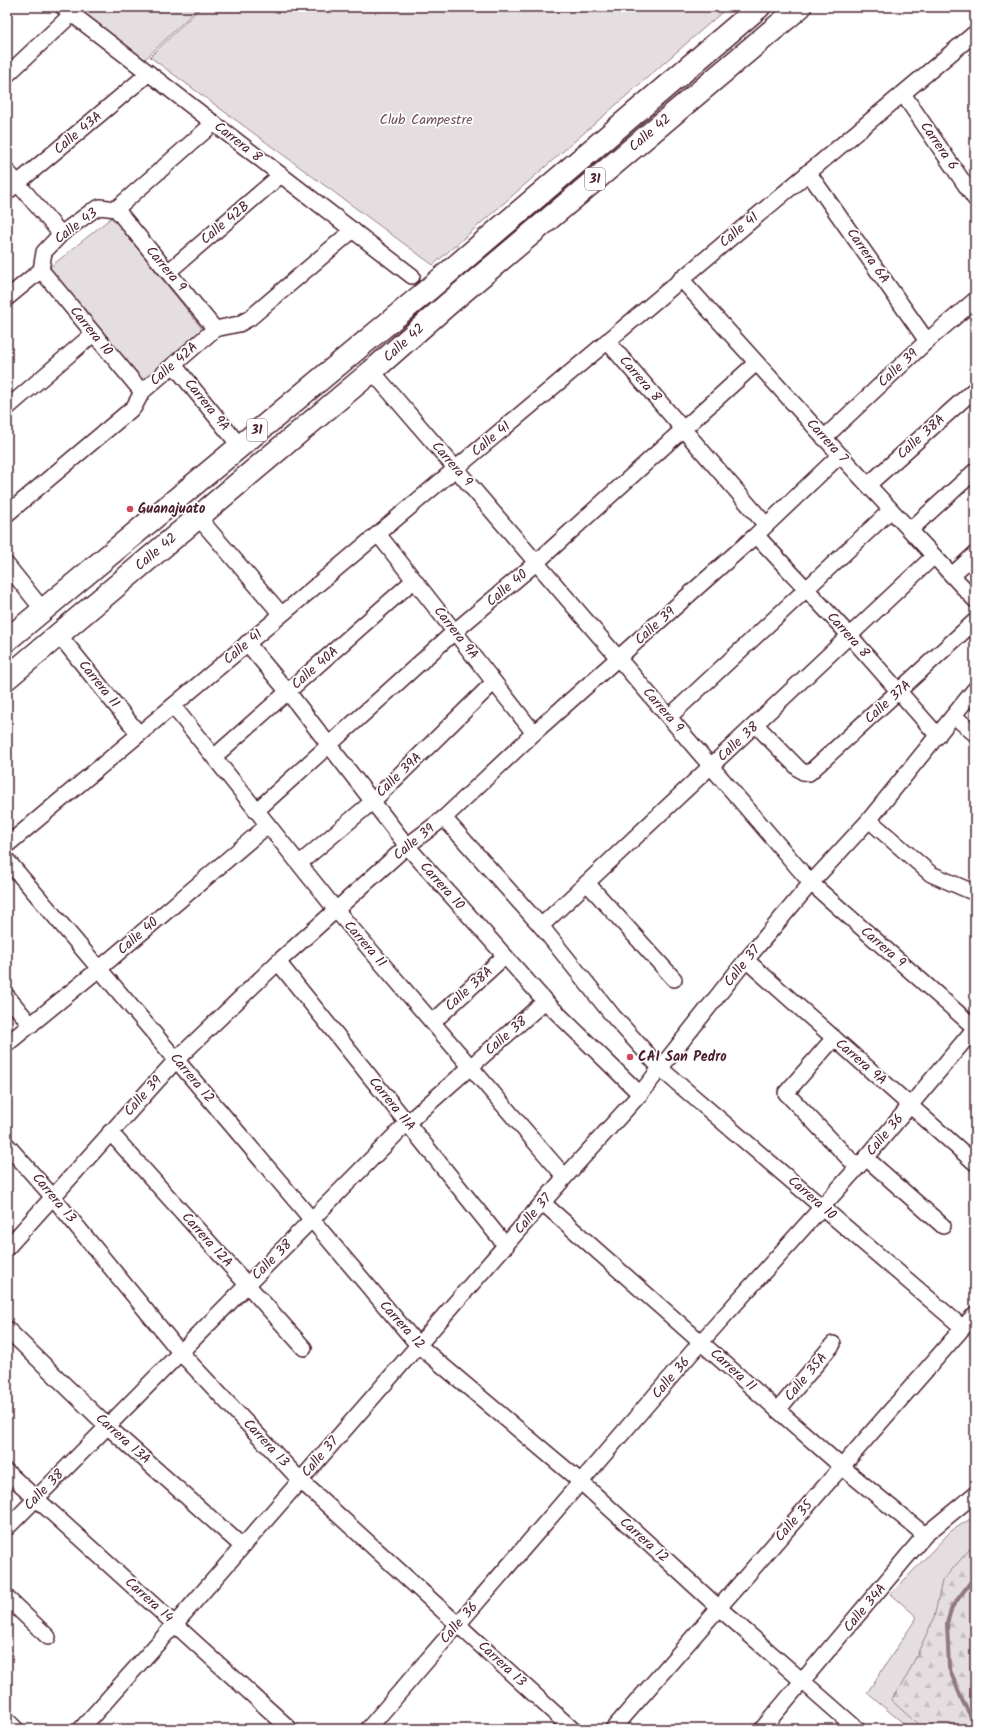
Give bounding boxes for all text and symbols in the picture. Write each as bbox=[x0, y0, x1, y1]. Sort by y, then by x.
street label: Calle 43A bbox=[49, 106, 107, 160]
park label: Club Campestre bbox=[380, 109, 473, 131]
street label: Calle 42 bbox=[624, 109, 676, 157]
street label: Carrera 8 bbox=[209, 116, 267, 168]
street label: Carrera 6 bbox=[914, 117, 964, 175]
road number: 31 bbox=[585, 168, 605, 190]
street label: Calle 42B bbox=[196, 196, 255, 250]
street label: Calle 43 bbox=[50, 202, 102, 250]
street label: Calle 41 bbox=[714, 207, 764, 253]
street label: Carrera 6A bbox=[841, 224, 895, 288]
street label: Carrera 9 bbox=[140, 241, 192, 297]
street label: Carrera 10 bbox=[64, 301, 118, 361]
street label: Calle 42 bbox=[378, 318, 430, 368]
street label: Calle 42A bbox=[145, 337, 203, 391]
street label: Calle 39 bbox=[873, 343, 923, 393]
street label: Carrera 8 bbox=[613, 351, 667, 408]
street label: Carrera 9A bbox=[179, 374, 235, 436]
street label: Calle 38A bbox=[892, 409, 950, 465]
street label: Carrera 7 bbox=[801, 414, 854, 469]
street label: Calle 41 bbox=[466, 416, 516, 462]
road number: 31 bbox=[247, 419, 267, 441]
street label: Carrera 9 bbox=[426, 436, 478, 492]
place label: Guanajuato bbox=[138, 498, 206, 520]
marker: Guanajuato bbox=[125, 504, 135, 514]
street label: Calle 42 bbox=[130, 528, 182, 576]
street label: Calle 40 bbox=[481, 564, 533, 612]
street label: Calle 39 bbox=[630, 601, 681, 650]
street label: Carrera 9A bbox=[428, 602, 484, 664]
street label: Carrera 8 bbox=[821, 607, 875, 664]
street label: Calle 41 bbox=[218, 624, 268, 670]
street label: Calle 40A bbox=[286, 641, 344, 695]
street label: Carrera 11 bbox=[73, 655, 125, 713]
street label: Calle 37A bbox=[860, 675, 916, 729]
street label: Carrera 9 bbox=[637, 682, 689, 738]
street label: Calle 38 bbox=[712, 716, 764, 767]
street label: Calle 39A bbox=[371, 747, 427, 803]
street label: Calle 39 bbox=[388, 818, 440, 866]
street label: Carrera 10 bbox=[414, 857, 470, 915]
street label: Calle 40 bbox=[112, 912, 164, 960]
street label: Carrera 11 bbox=[338, 916, 392, 972]
street label: Carrera 9 bbox=[855, 921, 911, 973]
street label: Calle 37 bbox=[718, 940, 766, 992]
street label: Calle 38A bbox=[440, 961, 498, 1017]
street label: Calle 38 bbox=[480, 1011, 533, 1061]
street label: Carrera 9A bbox=[830, 1033, 892, 1091]
place label: CAI San Pedro bbox=[638, 1046, 727, 1068]
street label: Carrera 12 bbox=[164, 1048, 220, 1108]
marker: CAI San Pedro bbox=[625, 1052, 635, 1062]
street label: Calle 39 bbox=[119, 1070, 168, 1121]
street label: Carrera 11A bbox=[363, 1072, 421, 1136]
street label: Calle 36 bbox=[861, 1109, 909, 1161]
street label: Carrera 13 bbox=[26, 1168, 82, 1228]
street label: Carrera 10 bbox=[783, 1170, 841, 1226]
street label: Calle 37 bbox=[509, 1188, 557, 1239]
street label: Carrera 12A bbox=[176, 1207, 238, 1273]
street label: Calle 38 bbox=[246, 1234, 298, 1286]
street label: Carrera 12 bbox=[374, 1295, 430, 1355]
street label: Carrera 11 bbox=[705, 1343, 761, 1397]
street label: Calle 35A bbox=[779, 1348, 833, 1406]
street label: Calle 36 bbox=[646, 1352, 696, 1404]
street label: Carrera 13A bbox=[90, 1408, 156, 1470]
street label: Carrera 13 bbox=[238, 1414, 294, 1472]
street label: Calle 37 bbox=[296, 1431, 344, 1482]
street label: Calle 38 bbox=[19, 1464, 70, 1516]
street label: Calle 35 bbox=[770, 1494, 819, 1547]
street label: Carrera 12 bbox=[614, 1512, 674, 1568]
street label: Carrera 14 bbox=[120, 1572, 179, 1628]
street label: Calle 34A bbox=[838, 1579, 892, 1637]
street label: Calle 36 bbox=[434, 1597, 484, 1649]
street label: Carrera 13 bbox=[473, 1636, 531, 1692]

